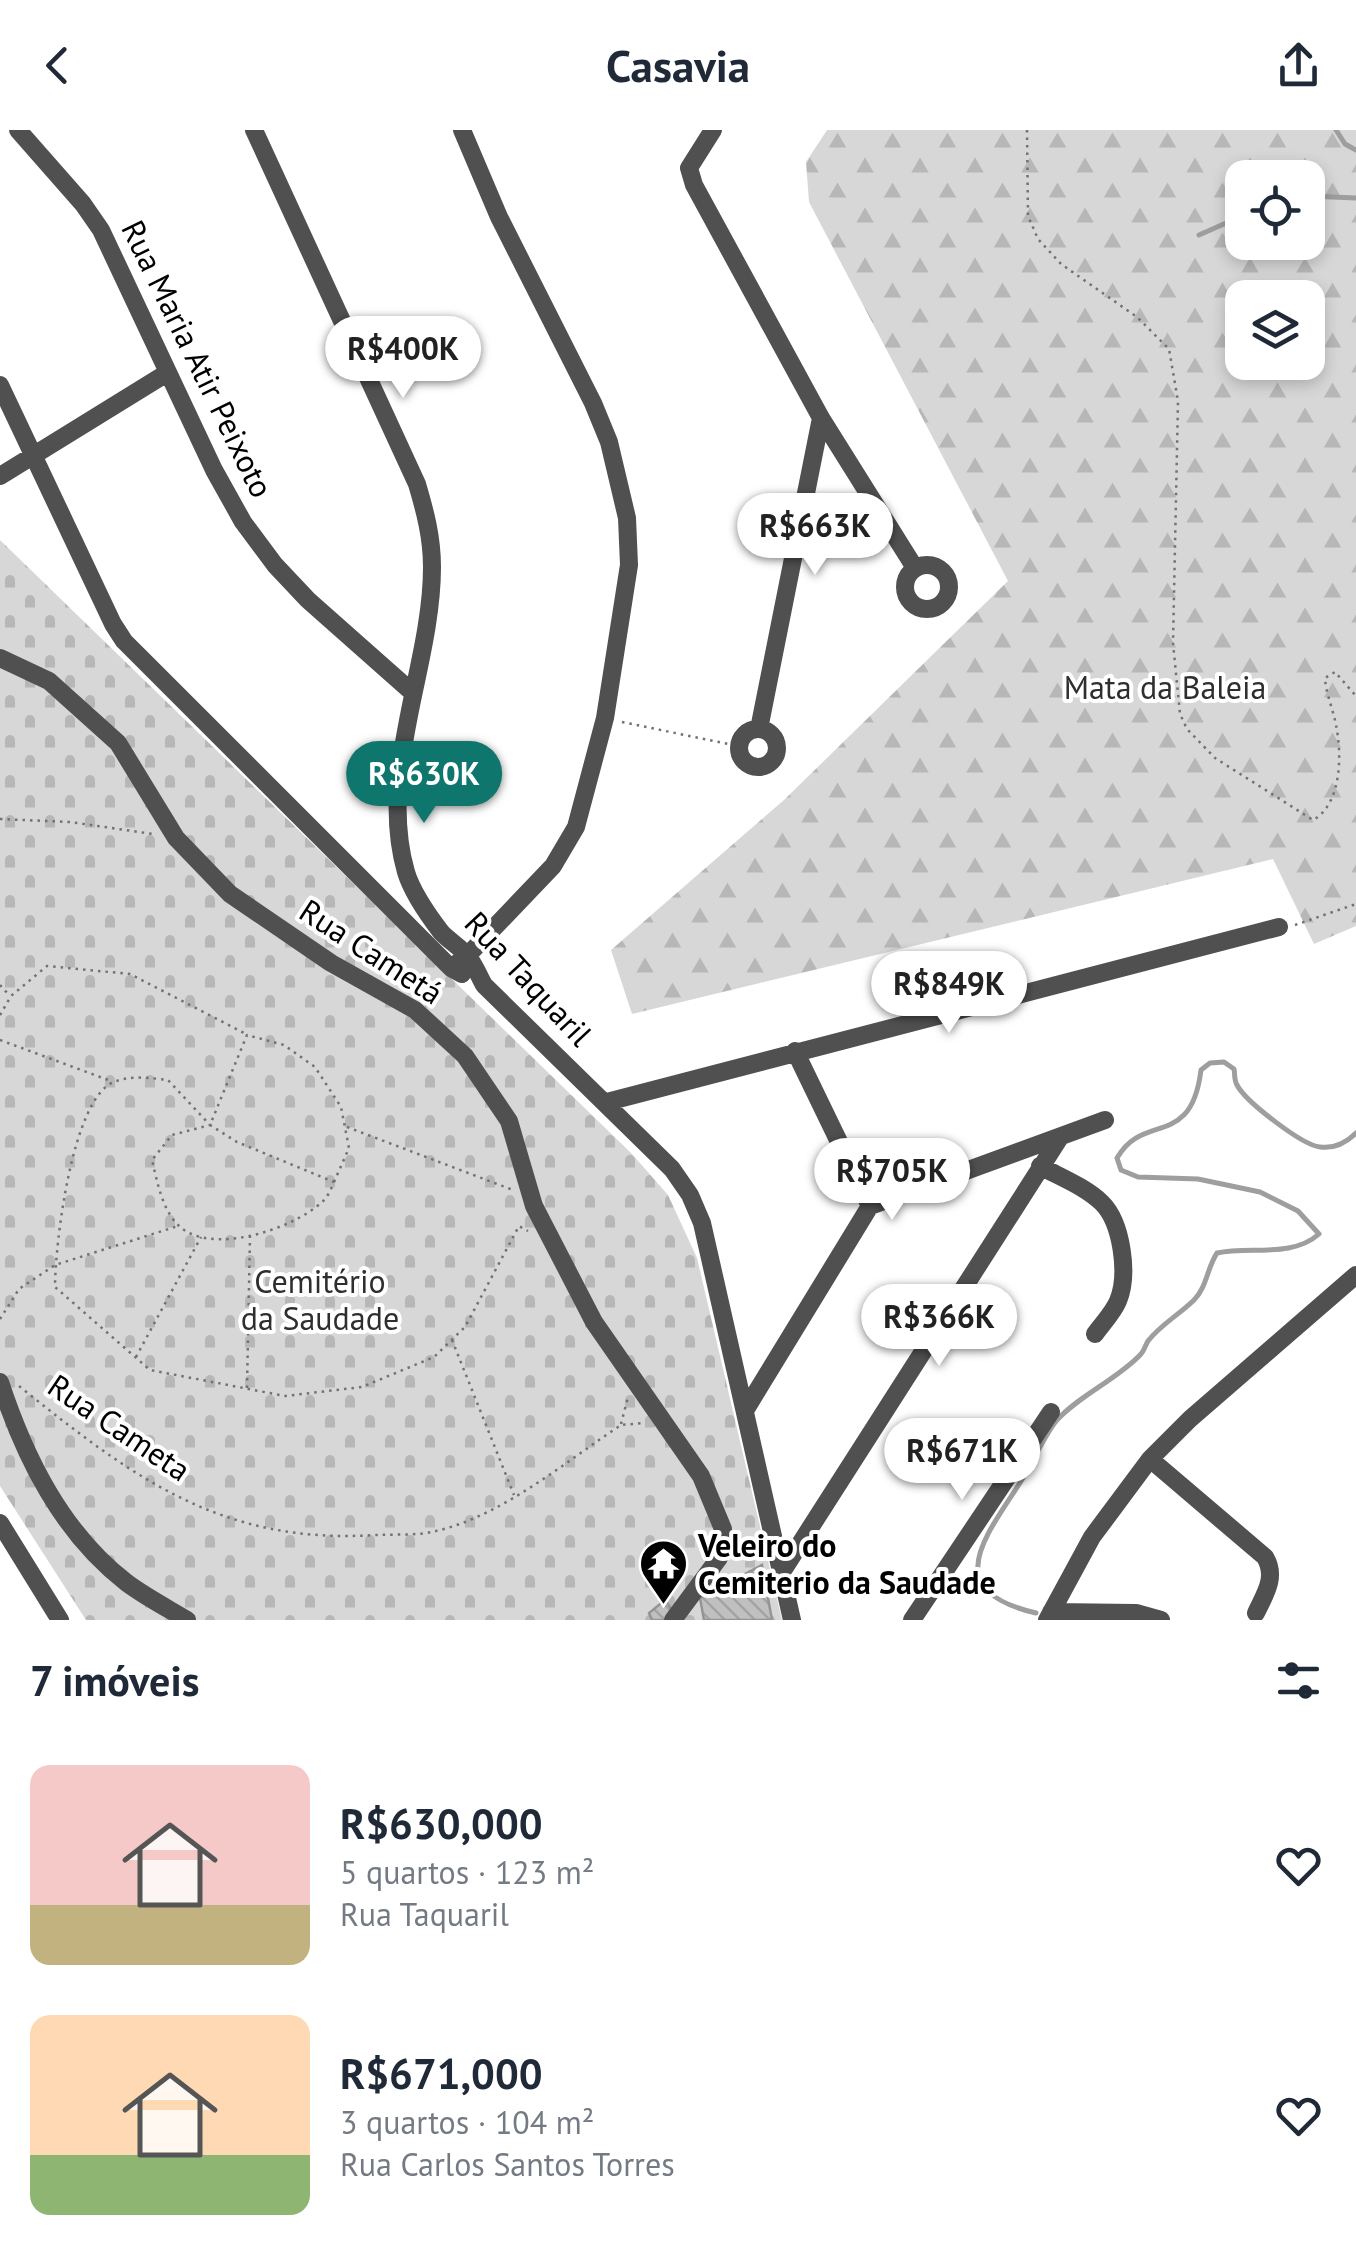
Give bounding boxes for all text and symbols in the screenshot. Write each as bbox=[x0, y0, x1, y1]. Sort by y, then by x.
text: Casavia bbox=[606, 36, 750, 94]
icon: back bbox=[30, 38, 85, 93]
icon: share bbox=[1271, 38, 1326, 93]
map controls bbox=[1225, 160, 1325, 380]
button: locate bbox=[1225, 160, 1325, 260]
street label: Rua Maria Atir Peixoto bbox=[112, 213, 283, 504]
button: layers bbox=[1225, 280, 1325, 380]
pin: R$400K bbox=[322, 316, 484, 401]
text: R$400K bbox=[347, 327, 459, 369]
pin: R$663K bbox=[734, 493, 896, 578]
text: R$663K bbox=[759, 504, 871, 546]
park label: Mata da Baleia bbox=[1064, 666, 1266, 708]
pin: R$630K bbox=[343, 741, 505, 826]
text: R$630K bbox=[368, 752, 480, 794]
street label: Rua Cametá bbox=[292, 889, 451, 1013]
street label: Rua Taquaril bbox=[456, 902, 602, 1055]
pin: R$849K bbox=[868, 951, 1030, 1036]
text: R$849K bbox=[893, 962, 1005, 1004]
pin: R$705K bbox=[811, 1138, 973, 1223]
text: R$705K bbox=[836, 1149, 948, 1191]
park label: Cemitério da Saudade bbox=[241, 1260, 399, 1339]
pin: R$366K bbox=[858, 1284, 1020, 1369]
text: R$366K bbox=[883, 1295, 995, 1337]
street label: Rua Cameta bbox=[40, 1364, 199, 1490]
pin: R$671K bbox=[881, 1418, 1043, 1503]
text: R$671K bbox=[906, 1429, 1018, 1471]
place label: Veleiro do Cemiterio da Saudade bbox=[697, 1524, 996, 1603]
temple icon: Veleiro do Cemiterio da Saudade bbox=[637, 1538, 689, 1606]
text: 7 imóveis bbox=[30, 1653, 199, 1708]
icon: filters bbox=[1271, 1653, 1326, 1708]
text: R$630,000 bbox=[340, 1796, 543, 1851]
icon: home bbox=[110, 1805, 230, 1925]
icon: heart bbox=[1271, 1838, 1326, 1893]
text: 5 quartos · 123 m² bbox=[340, 1851, 594, 1893]
text: Rua Taquaril bbox=[340, 1893, 509, 1935]
text: R$671,000 bbox=[340, 2046, 543, 2101]
icon: home bbox=[110, 2055, 230, 2175]
icon: heart bbox=[1271, 2088, 1326, 2143]
text: 3 quartos · 104 m² bbox=[340, 2101, 594, 2143]
text: Rua Carlos Santos Torres bbox=[340, 2143, 675, 2185]

